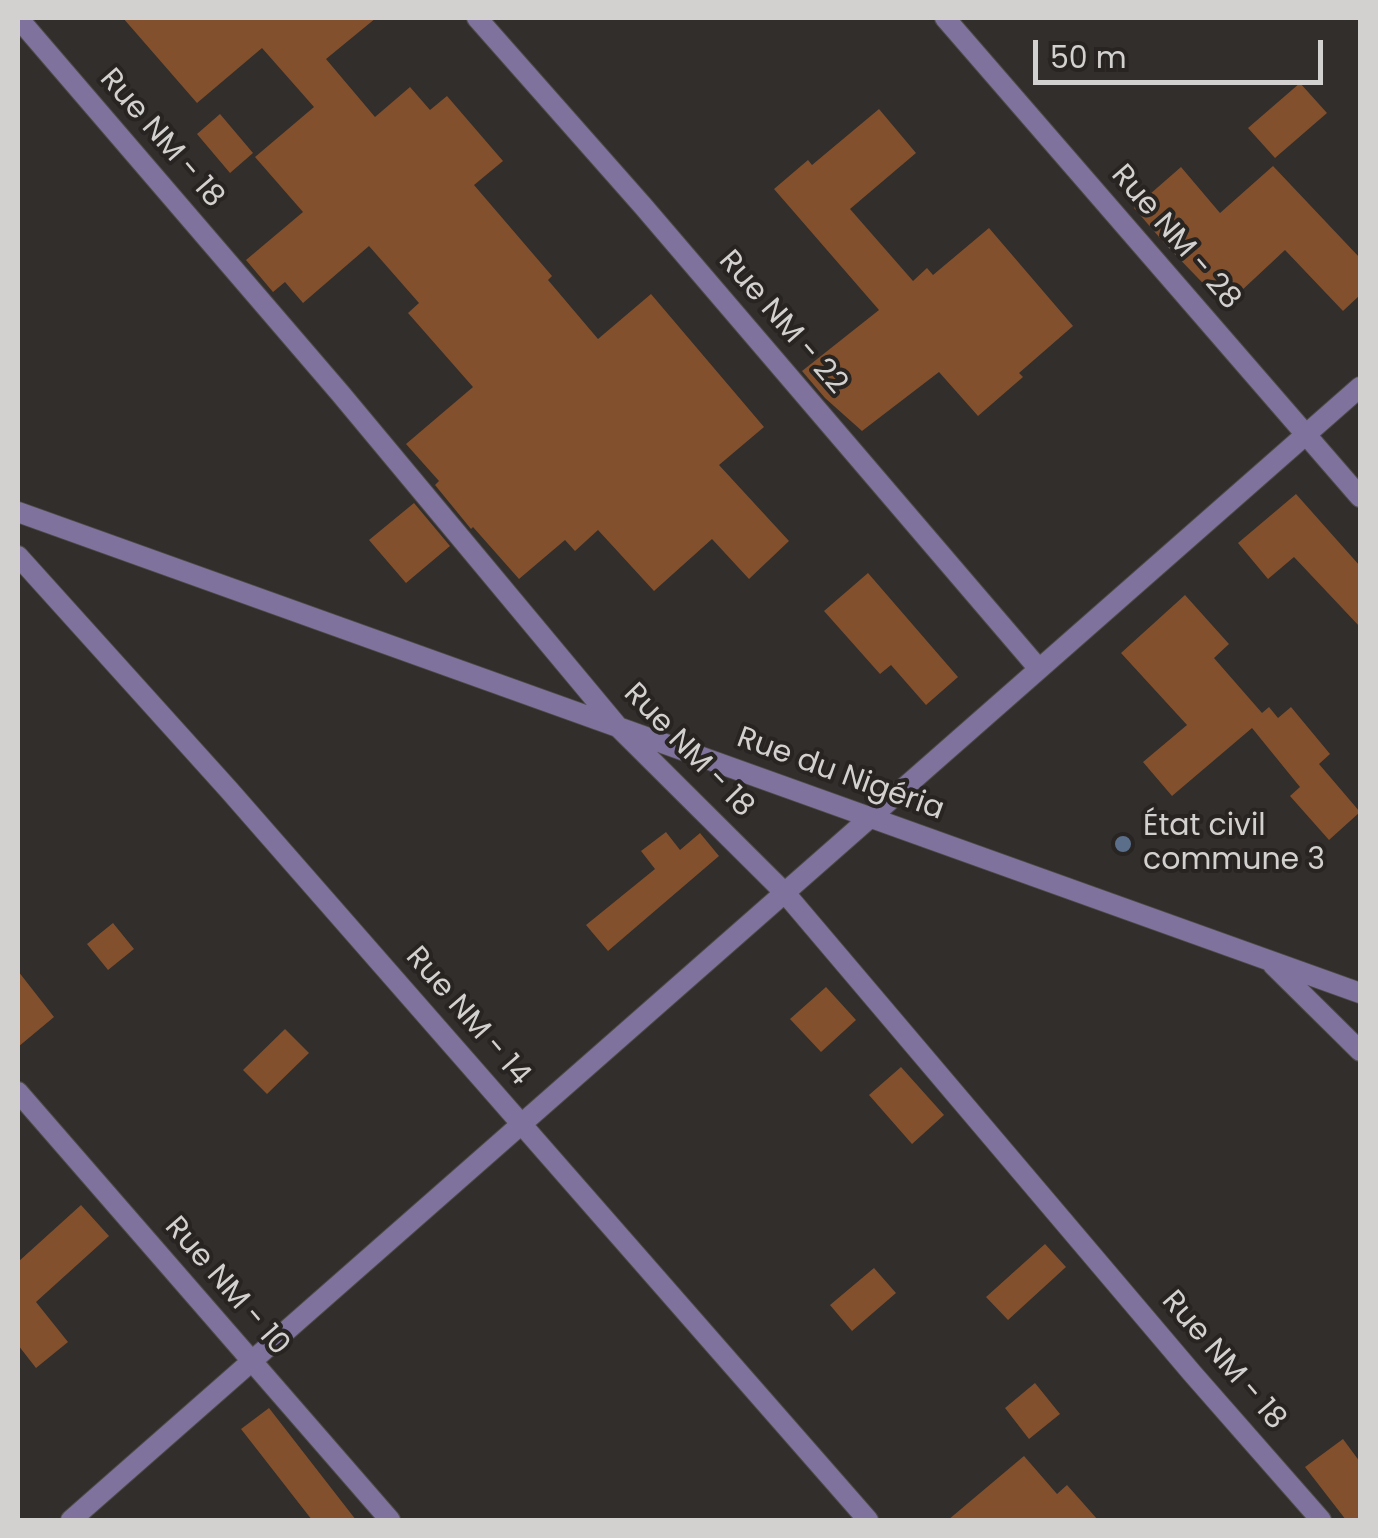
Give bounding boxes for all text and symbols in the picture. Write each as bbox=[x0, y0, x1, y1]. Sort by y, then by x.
scale bar bbox=[1038, 20, 1328, 82]
text: 50 m bbox=[1050, 36, 1127, 79]
street label: Rue NM - 18 bbox=[91, 62, 231, 216]
street label: Rue NM - 28 bbox=[1102, 158, 1248, 318]
street label: Rue NM - 22 bbox=[710, 244, 854, 402]
street label: Rue NM - 18 bbox=[615, 677, 761, 825]
street label: Rue du Nigéria bbox=[732, 721, 948, 829]
place label: État civil commune 3 bbox=[1143, 809, 1325, 880]
marker: État civil commune 3 bbox=[1112, 833, 1134, 855]
street label: Rue NM - 14 bbox=[397, 940, 537, 1094]
street label: Rue NM - 10 bbox=[156, 1210, 296, 1364]
street label: Rue NM - 18 bbox=[1153, 1284, 1293, 1438]

